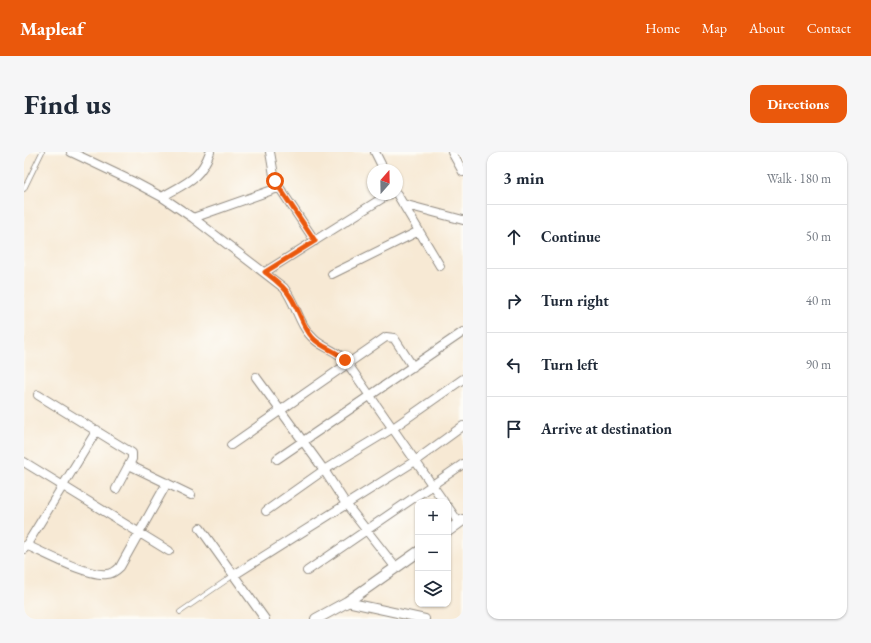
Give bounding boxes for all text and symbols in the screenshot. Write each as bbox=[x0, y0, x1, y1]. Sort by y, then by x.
text: Mapleaf bbox=[20, 16, 84, 41]
text: Home bbox=[645, 19, 680, 37]
text: Map bbox=[702, 19, 727, 37]
text: About bbox=[749, 19, 785, 37]
text: Contact bbox=[807, 19, 851, 37]
button: Directions bbox=[750, 85, 847, 123]
text: Find us bbox=[24, 86, 111, 122]
north arrow bbox=[367, 164, 403, 200]
text: 3 min bbox=[503, 167, 544, 189]
text: Walk · 180 m bbox=[767, 170, 831, 187]
route start bbox=[266, 172, 284, 190]
icon: ahead bbox=[503, 226, 525, 248]
text: Continue bbox=[541, 227, 601, 246]
text: 50 m bbox=[806, 228, 831, 245]
icon: right bbox=[503, 290, 525, 312]
text: Turn right bbox=[541, 291, 609, 310]
text: 40 m bbox=[806, 292, 831, 309]
route end bbox=[336, 351, 354, 369]
icon: left bbox=[503, 354, 525, 376]
text: Turn left bbox=[541, 355, 598, 374]
text: 90 m bbox=[806, 356, 831, 373]
icon: arrive bbox=[503, 418, 525, 440]
text: Arrive at destination bbox=[541, 419, 672, 438]
map controls bbox=[415, 499, 451, 607]
button: + bbox=[415, 499, 451, 535]
button: − bbox=[415, 535, 451, 571]
button: layers bbox=[415, 571, 451, 607]

